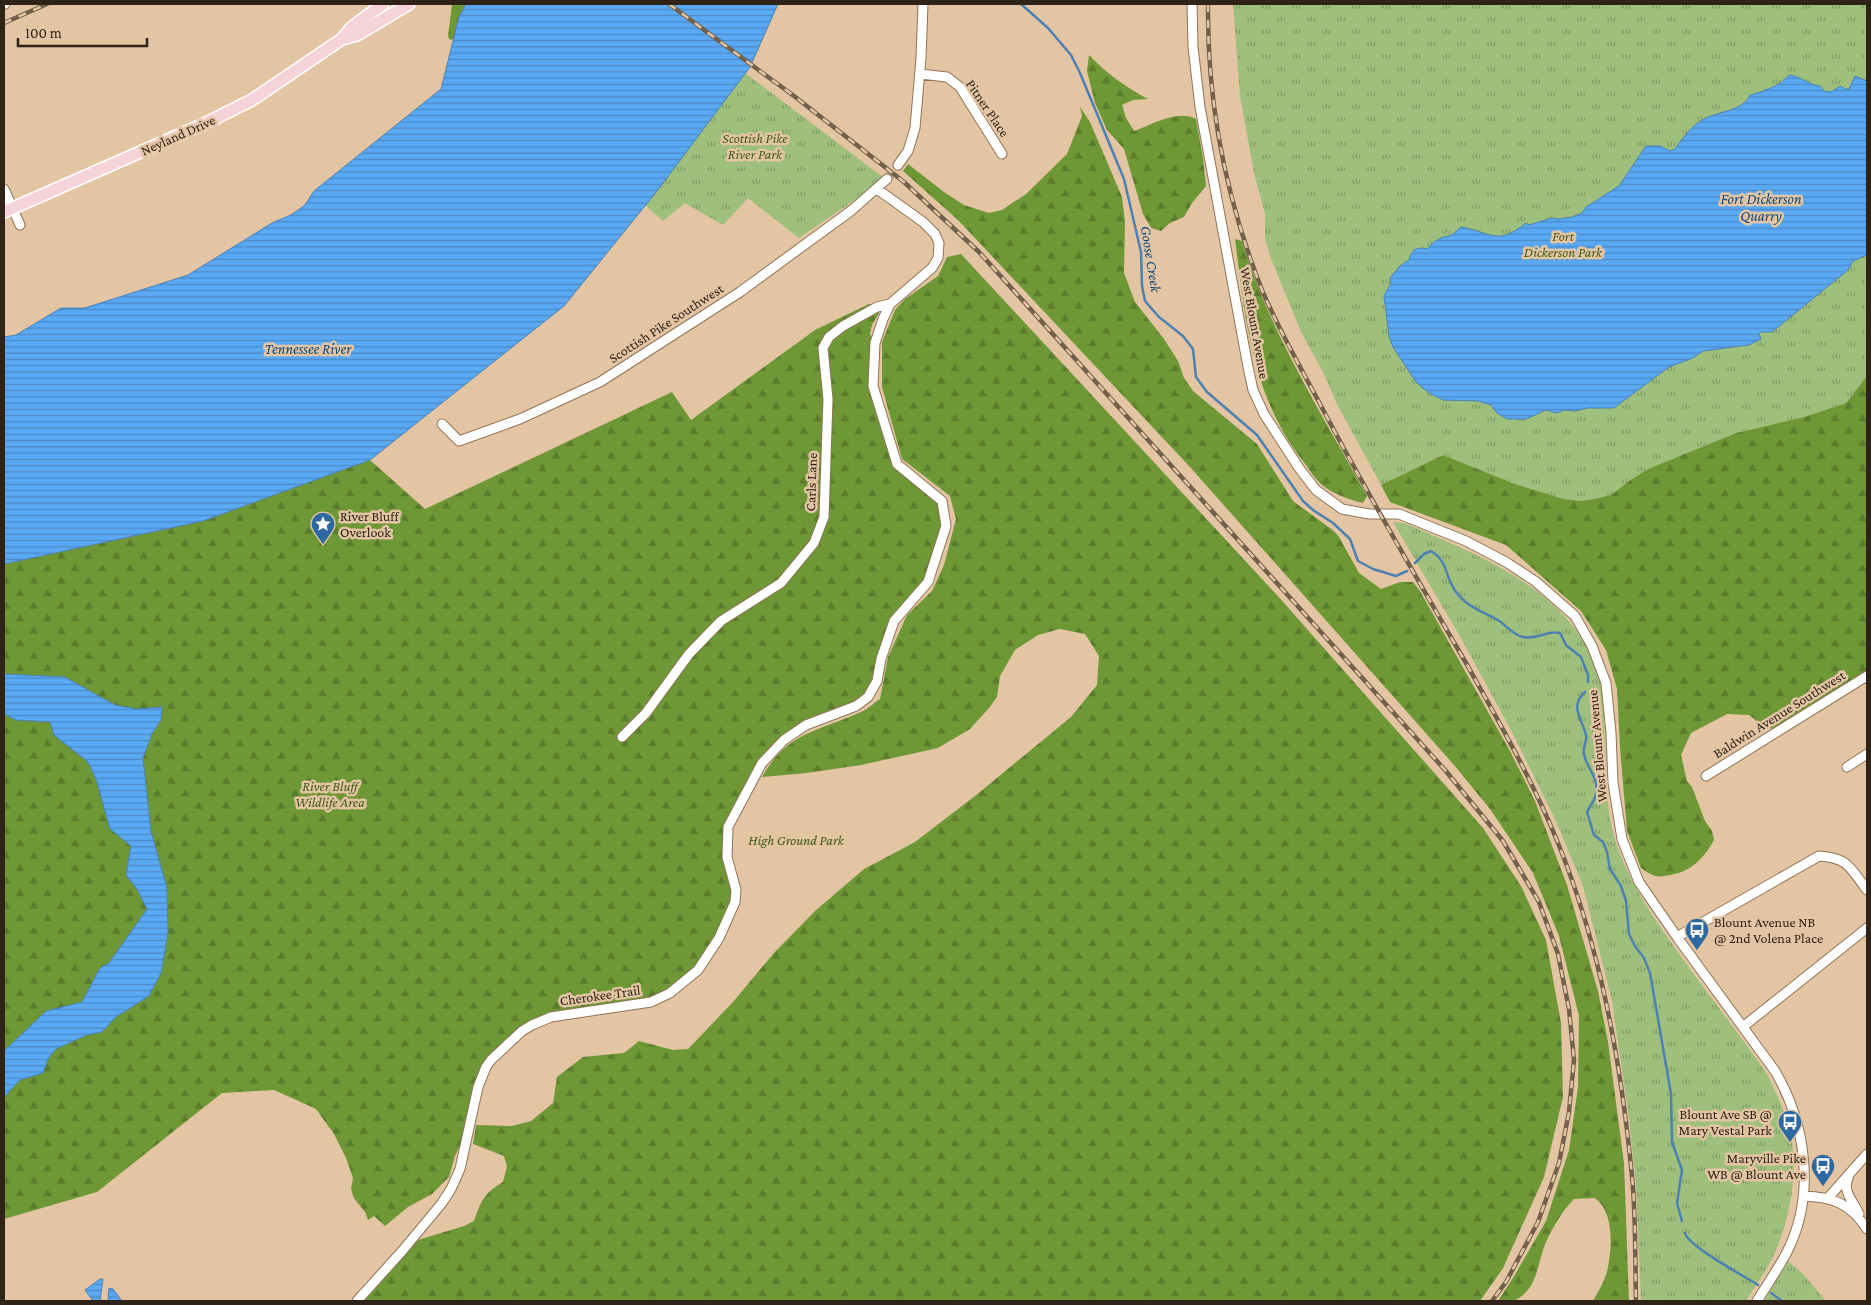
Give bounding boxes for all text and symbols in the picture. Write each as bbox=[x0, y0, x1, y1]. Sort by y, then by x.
scale bar bbox=[18, 15, 146, 47]
text: 100 m bbox=[25, 25, 62, 41]
street label: Pitner Place bbox=[963, 76, 1013, 140]
street label: Neyland Drive bbox=[138, 111, 218, 159]
park label: Scottish Pike River Park bbox=[722, 130, 788, 162]
water label: Fort Dickerson Quarry bbox=[1720, 191, 1802, 225]
water label: Goose Creek bbox=[1138, 225, 1164, 295]
park label: Fort Dickerson Park bbox=[1524, 228, 1603, 260]
street label: West Blount Avenue bbox=[1237, 266, 1273, 380]
street label: Scottish Pike Southwest bbox=[606, 280, 727, 366]
water label: Tennessee River bbox=[265, 341, 352, 357]
street label: Carls Lane bbox=[802, 452, 820, 512]
place label: River Bluff Overlook bbox=[340, 508, 399, 540]
place icon: River Bluff Overlook bbox=[310, 511, 336, 545]
street label: Baldwin Avenue Southwest bbox=[1710, 667, 1848, 761]
street label: West Blount Avenue bbox=[1584, 689, 1610, 803]
park label: River Bluff Wildlife Area bbox=[295, 778, 365, 810]
park label: High Ground Park bbox=[748, 832, 845, 848]
place label: Blount Avenue NB @ 2nd Volena Place bbox=[1714, 914, 1823, 946]
bus stop icon: Blount Avenue NB @ 2nd Volena Place bbox=[1684, 917, 1710, 951]
street label: Cherokee Trail bbox=[559, 981, 642, 1009]
place label: Blount Ave SB @ Mary Vestal Park bbox=[1679, 1106, 1772, 1138]
bus stop icon: Blount Ave SB @ Mary Vestal Park bbox=[1777, 1109, 1803, 1143]
place label: Maryville Pike WB @ Blount Ave bbox=[1707, 1150, 1806, 1182]
bus stop icon: Maryville Pike WB @ Blount Ave bbox=[1810, 1153, 1836, 1187]

